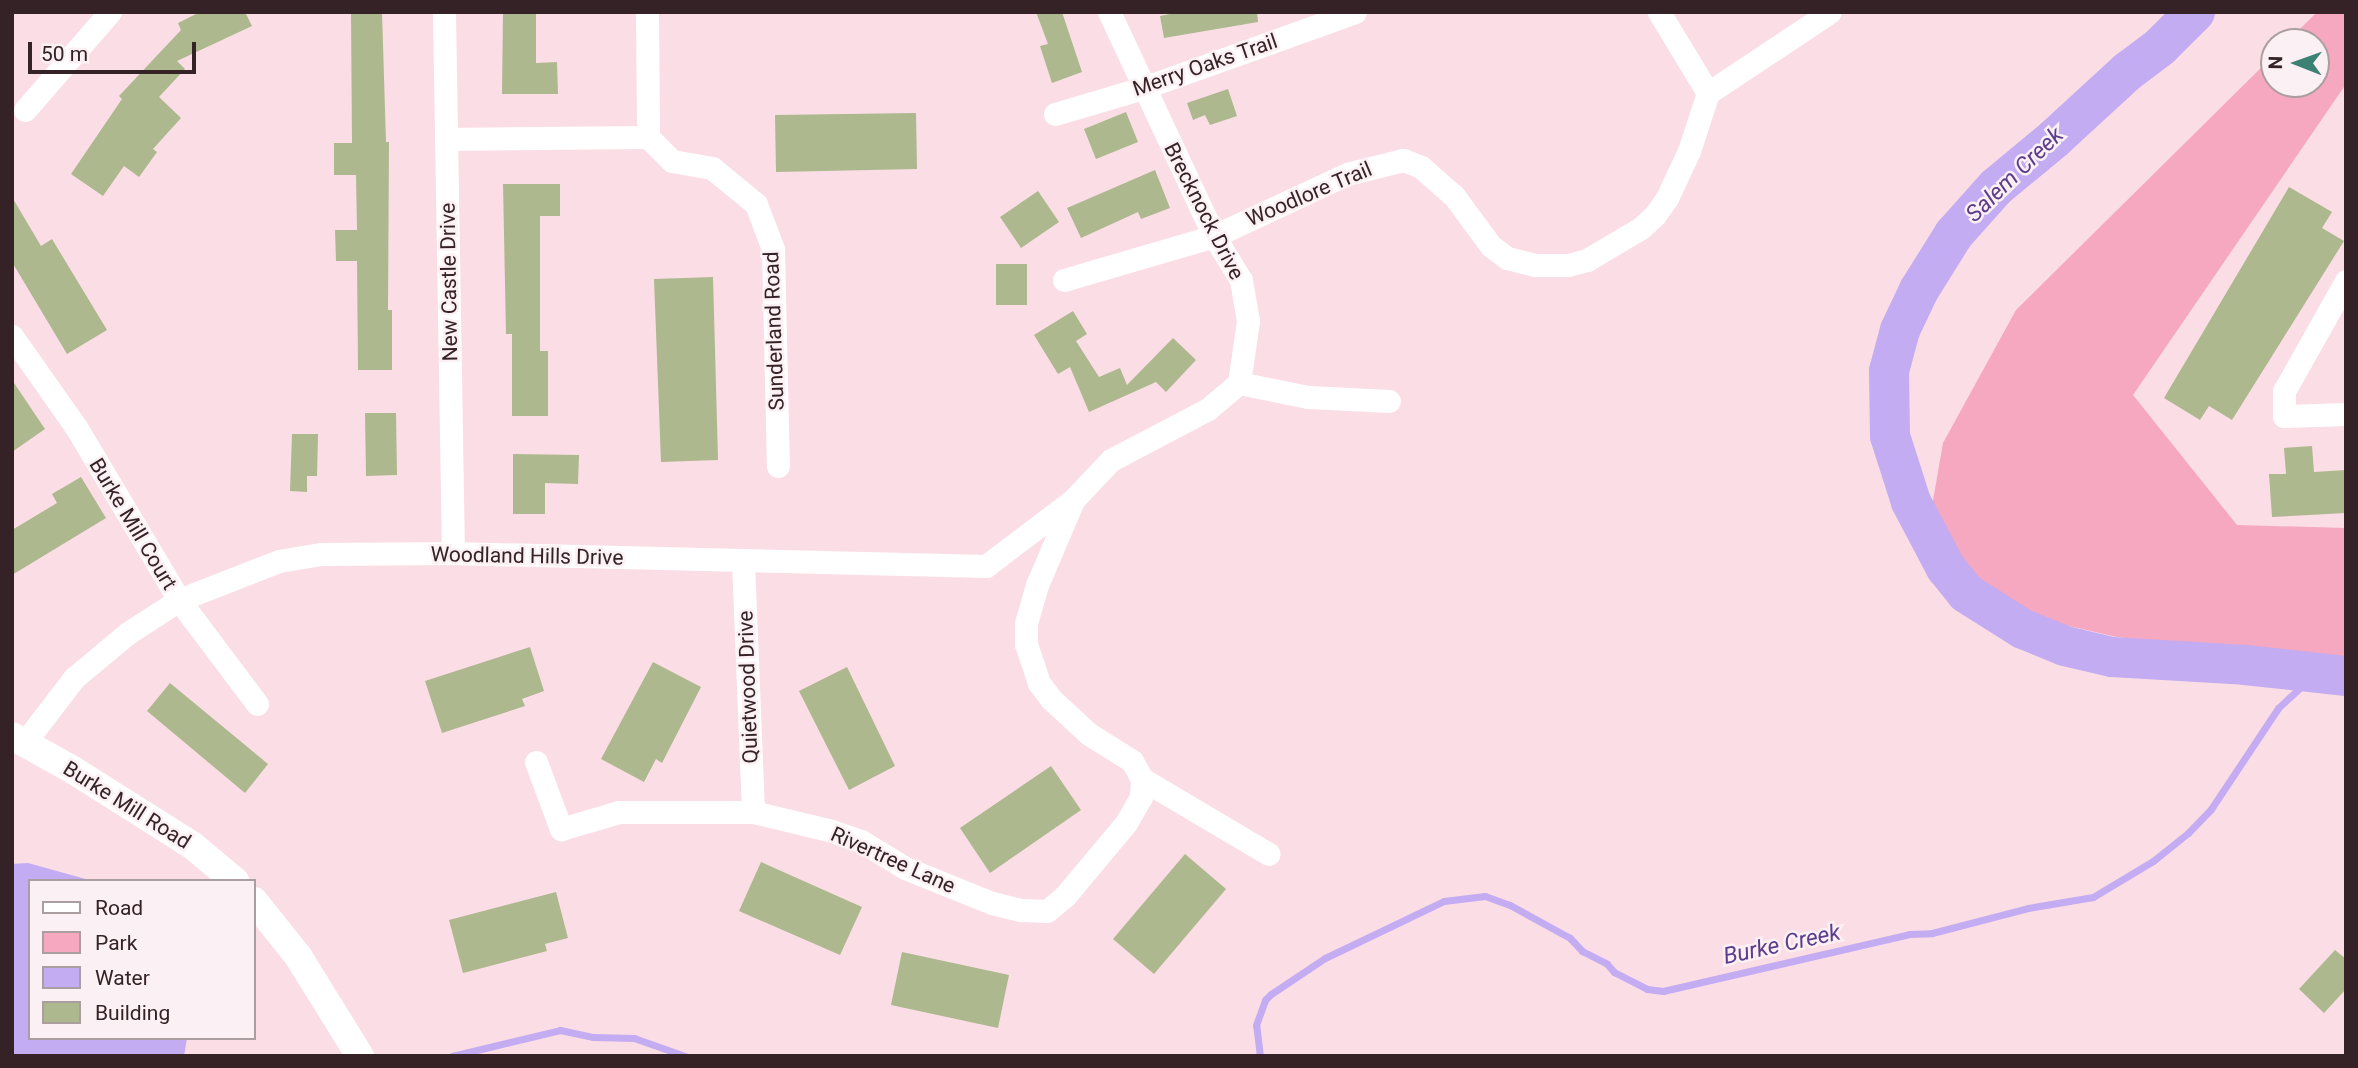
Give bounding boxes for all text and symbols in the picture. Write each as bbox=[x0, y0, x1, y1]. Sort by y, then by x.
scale bar bbox=[32, 28, 200, 72]
street label: Merry Oaks Trail bbox=[1129, 28, 1281, 102]
north arrow bbox=[2260, 28, 2330, 98]
text: 50 m bbox=[41, 42, 88, 66]
text: N bbox=[2264, 56, 2287, 70]
water label: Salem Creek bbox=[1961, 122, 2069, 228]
street label: Brecknock Drive bbox=[1159, 138, 1249, 284]
street label: Woodlore Trail bbox=[1242, 156, 1376, 232]
street label: New Castle Drive bbox=[435, 203, 463, 361]
street label: Sunderland Road bbox=[759, 251, 789, 411]
street label: Burke Mill Court bbox=[84, 454, 182, 594]
street label: Woodland Hills Drive bbox=[430, 542, 624, 570]
street label: Quietwood Drive bbox=[733, 610, 763, 764]
street label: Burke Mill Road bbox=[59, 756, 195, 854]
street label: Rivertree Lane bbox=[827, 821, 959, 899]
legend bbox=[28, 879, 256, 1040]
text: Road bbox=[95, 896, 143, 920]
water label: Burke Creek bbox=[1721, 919, 1843, 971]
text: Park bbox=[95, 931, 137, 955]
text: Water bbox=[95, 966, 150, 990]
text: Building bbox=[95, 1001, 170, 1025]

